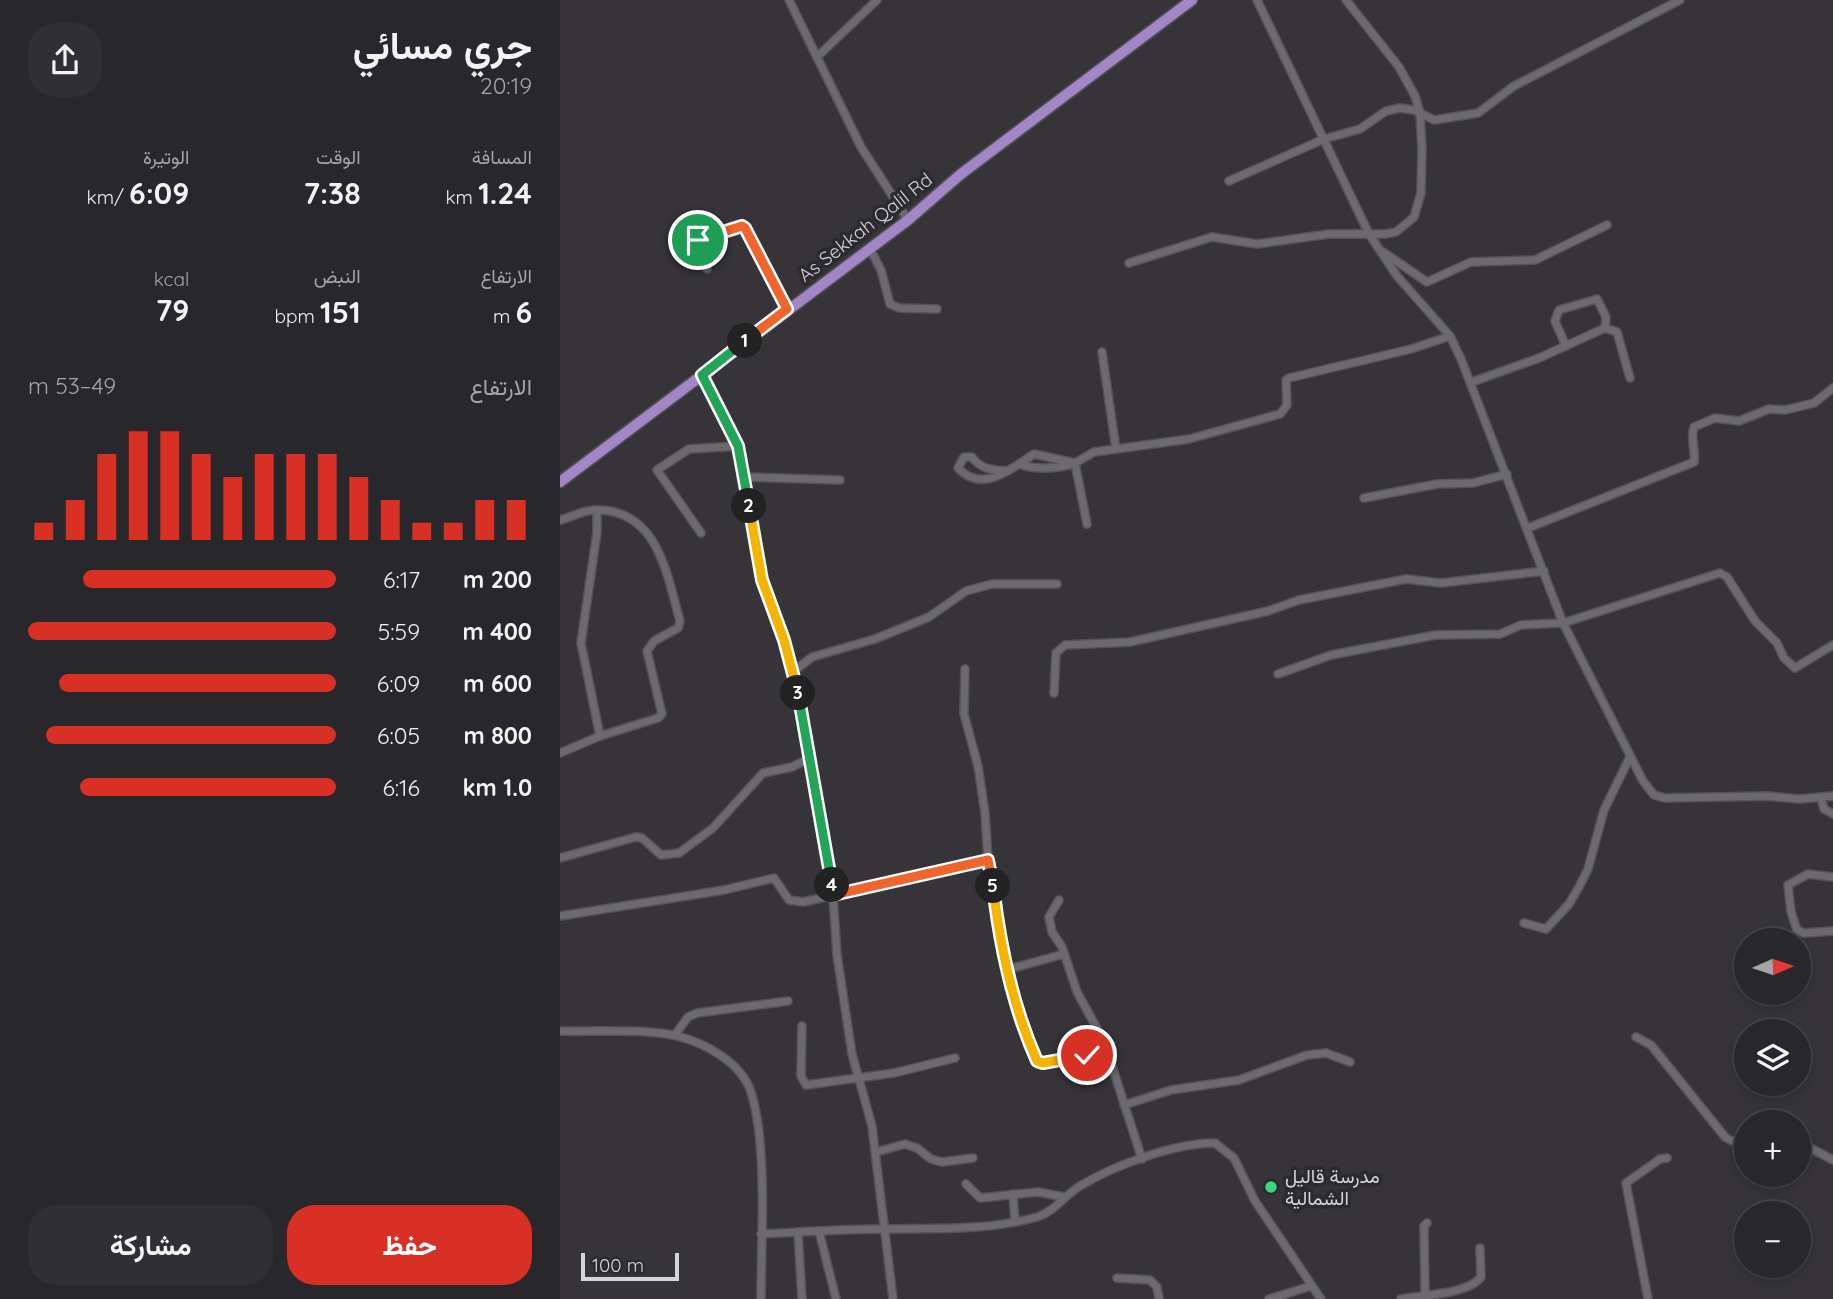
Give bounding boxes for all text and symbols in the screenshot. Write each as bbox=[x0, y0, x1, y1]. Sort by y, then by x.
text: جري مسائي bbox=[353, 21, 532, 69]
button: share bbox=[28, 23, 102, 97]
text: 20:19 bbox=[480, 71, 532, 100]
text: الوتيرة bbox=[143, 145, 189, 169]
text: الوقت bbox=[316, 145, 361, 169]
text: المسافة bbox=[472, 145, 532, 169]
street label: As Sekkah Qalil Rd bbox=[793, 167, 937, 287]
text: 6:09 bbox=[129, 174, 189, 212]
text: 7:38 bbox=[303, 174, 361, 212]
text: 1.24 bbox=[478, 174, 532, 212]
text: /km bbox=[86, 185, 129, 209]
text: km bbox=[445, 185, 478, 209]
pin bbox=[668, 210, 728, 270]
icon: arrive bbox=[679, 221, 717, 259]
text: النبض bbox=[314, 264, 361, 288]
text: الارتفاع bbox=[480, 264, 532, 288]
text: kcal bbox=[154, 267, 189, 291]
text: 79 bbox=[156, 291, 189, 329]
text: 151 bbox=[320, 293, 361, 331]
text: 6 bbox=[515, 293, 532, 331]
text: bpm bbox=[275, 304, 320, 328]
text: m bbox=[493, 304, 515, 328]
pin: 1 bbox=[728, 324, 762, 358]
text: 1 bbox=[741, 328, 748, 352]
text: 49–53 m bbox=[28, 371, 116, 400]
text: الارتفاع bbox=[470, 372, 532, 401]
pin: 2 bbox=[732, 489, 766, 524]
text: 2 bbox=[743, 493, 754, 517]
text: 6:17 bbox=[383, 565, 420, 594]
text: 200 m bbox=[463, 565, 532, 594]
text: 5:59 bbox=[378, 617, 420, 646]
text: 400 m bbox=[463, 617, 532, 646]
text: 6:09 bbox=[377, 669, 420, 698]
text: 600 m bbox=[463, 669, 532, 698]
pin: 3 bbox=[780, 676, 816, 710]
text: 3 bbox=[792, 680, 803, 704]
text: 6:05 bbox=[377, 721, 420, 750]
text: 800 m bbox=[463, 721, 532, 750]
text: 6:16 bbox=[382, 773, 420, 802]
text: 1.0 km bbox=[462, 773, 532, 802]
pin: 4 bbox=[814, 868, 850, 903]
pin: 5 bbox=[976, 868, 1010, 903]
text: 4 bbox=[826, 872, 837, 896]
text: 5 bbox=[987, 873, 998, 897]
north arrow bbox=[1734, 928, 1811, 1004]
map controls bbox=[1734, 928, 1811, 1278]
button: layers bbox=[1734, 1019, 1811, 1096]
pin bbox=[1057, 1025, 1117, 1085]
icon: check bbox=[1068, 1036, 1106, 1074]
button: + bbox=[1734, 1110, 1811, 1187]
place label: مدرسة قاليل الشمالية bbox=[1285, 1164, 1380, 1210]
marker: مدرسة قاليل الشمالية bbox=[1263, 1179, 1279, 1195]
button: − bbox=[1734, 1201, 1811, 1278]
button: مشاركة bbox=[28, 1205, 273, 1285]
button: حفظ bbox=[287, 1205, 532, 1285]
scale bar bbox=[581, 1250, 679, 1282]
text: 100 m bbox=[592, 1253, 644, 1277]

